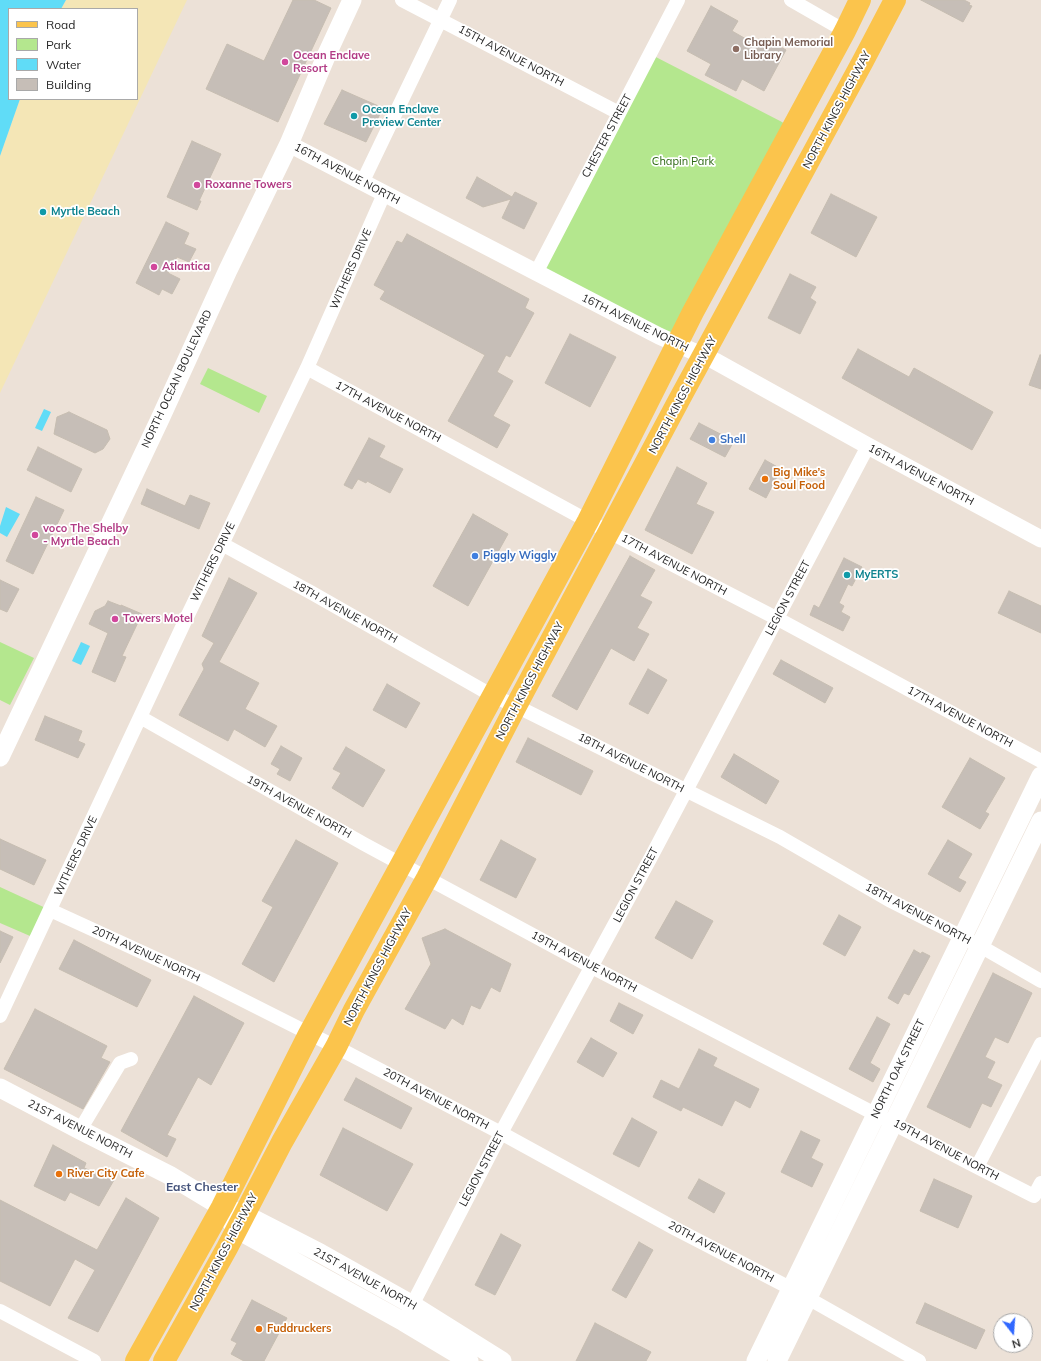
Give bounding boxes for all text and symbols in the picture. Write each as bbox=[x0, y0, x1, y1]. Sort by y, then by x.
legend bbox=[8, 8, 138, 100]
text: Road bbox=[46, 17, 75, 32]
street label: 15TH AVENUE NORTH bbox=[456, 23, 566, 89]
place label: Chapin Memorial Library bbox=[744, 36, 833, 62]
text: Park bbox=[46, 37, 71, 52]
marker: Chapin Memorial Library bbox=[731, 44, 741, 54]
place label: Ocean Enclave Resort bbox=[293, 49, 370, 75]
street label: NORTH KINGS HIGHWAY bbox=[800, 49, 874, 171]
text: Water bbox=[46, 57, 81, 72]
marker: Ocean Enclave Resort bbox=[280, 57, 290, 67]
text: Building bbox=[46, 77, 91, 92]
street label: CHESTER STREET bbox=[579, 92, 635, 180]
place label: Ocean Enclave Preview Center bbox=[362, 103, 441, 129]
marker: Ocean Enclave Preview Center bbox=[349, 111, 359, 121]
street label: 16TH AVENUE NORTH bbox=[292, 141, 402, 207]
park label: Chapin Park bbox=[652, 155, 714, 169]
place label: Roxanne Towers bbox=[205, 178, 292, 192]
marker: Roxanne Towers bbox=[192, 180, 202, 190]
place label: Myrtle Beach bbox=[51, 205, 120, 219]
marker: Myrtle Beach bbox=[38, 207, 48, 217]
street label: WITHERS DRIVE bbox=[327, 227, 375, 311]
place label: Atlantica bbox=[162, 260, 210, 274]
marker: Atlantica bbox=[149, 262, 159, 272]
street label: 16TH AVENUE NORTH bbox=[579, 291, 691, 355]
street label: NORTH OCEAN BOULEVARD bbox=[139, 308, 215, 450]
street label: NORTH KINGS HIGHWAY bbox=[646, 334, 720, 456]
street label: 17TH AVENUE NORTH bbox=[333, 379, 443, 445]
place label: Shell bbox=[720, 433, 745, 447]
marker: Shell bbox=[707, 435, 717, 445]
street label: 16TH AVENUE NORTH bbox=[866, 442, 976, 508]
place label: Big Mike’s Soul Food bbox=[773, 466, 825, 492]
marker: Big Mike’s Soul Food bbox=[760, 474, 770, 484]
street label: WITHERS DRIVE bbox=[188, 520, 238, 604]
place label: voco The Shelby - Myrtle Beach bbox=[43, 522, 128, 548]
marker: voco The Shelby - Myrtle Beach bbox=[30, 530, 40, 540]
street label: 17TH AVENUE NORTH bbox=[619, 532, 729, 598]
place label: Piggly Wiggly bbox=[483, 549, 556, 563]
marker: Piggly Wiggly bbox=[470, 551, 480, 561]
street label: LEGION STREET bbox=[763, 558, 813, 638]
place label: MyERTS bbox=[855, 568, 898, 582]
marker: MyERTS bbox=[842, 570, 852, 580]
street label: 18TH AVENUE NORTH bbox=[290, 578, 400, 646]
place label: Towers Motel bbox=[123, 612, 193, 626]
marker: Towers Motel bbox=[110, 614, 120, 624]
street label: NORTH KINGS HIGHWAY bbox=[493, 620, 567, 742]
street label: 17TH AVENUE NORTH bbox=[905, 684, 1015, 750]
street label: 18TH AVENUE NORTH bbox=[576, 730, 686, 796]
street label: 19TH AVENUE NORTH bbox=[244, 773, 354, 841]
street label: WITHERS DRIVE bbox=[52, 814, 100, 898]
street label: LEGION STREET bbox=[611, 845, 661, 925]
street label: 18TH AVENUE NORTH bbox=[863, 881, 973, 947]
street label: NORTH KINGS HIGHWAY bbox=[341, 906, 415, 1028]
street label: 20TH AVENUE NORTH bbox=[90, 923, 202, 985]
street label: 19TH AVENUE NORTH bbox=[529, 929, 639, 995]
street label: NORTH OAK STREET bbox=[868, 1017, 928, 1121]
street label: 20TH AVENUE NORTH bbox=[381, 1066, 491, 1132]
street label: 21ST AVENUE NORTH bbox=[25, 1097, 135, 1161]
street label: 19TH AVENUE NORTH bbox=[891, 1117, 1001, 1183]
street label: LEGION STREET bbox=[457, 1129, 507, 1209]
place label: River City Cafe bbox=[67, 1167, 145, 1181]
marker: River City Cafe bbox=[54, 1169, 64, 1179]
district label: East Chester bbox=[166, 1180, 238, 1194]
street label: NORTH KINGS HIGHWAY bbox=[187, 1191, 261, 1313]
street label: 20TH AVENUE NORTH bbox=[666, 1219, 776, 1285]
street label: 21ST AVENUE NORTH bbox=[311, 1245, 419, 1313]
north arrow bbox=[993, 1313, 1033, 1353]
place label: Fuddruckers bbox=[267, 1322, 332, 1336]
marker: Fuddruckers bbox=[254, 1324, 264, 1334]
text: N bbox=[1010, 1336, 1022, 1351]

